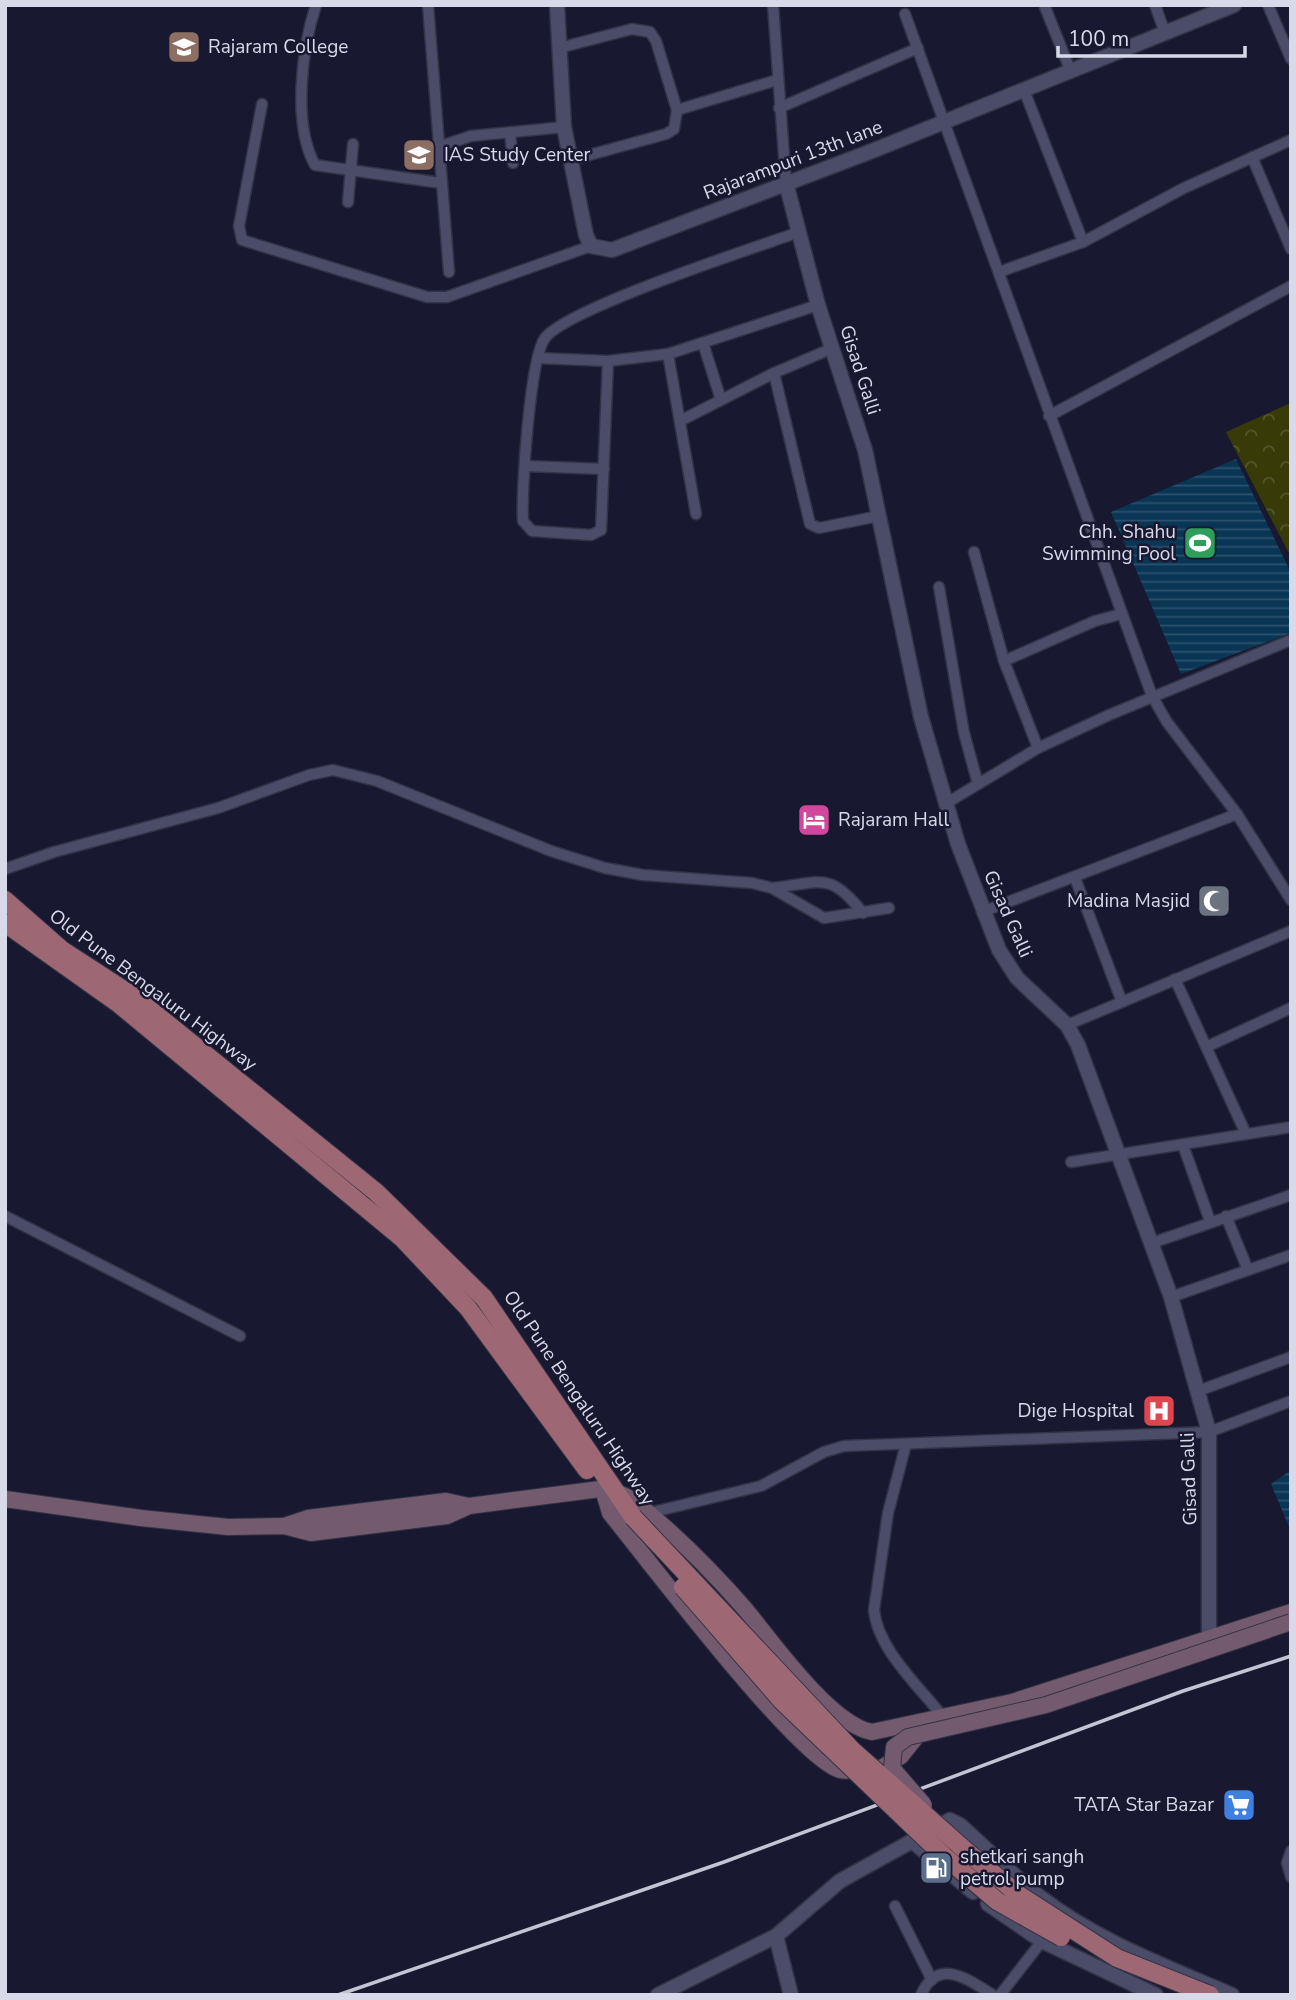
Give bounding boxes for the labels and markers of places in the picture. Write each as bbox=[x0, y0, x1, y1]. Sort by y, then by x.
school or university icon: Rajaram College bbox=[165, 28, 203, 66]
place label: Rajaram College bbox=[208, 34, 348, 60]
school or university icon: IAS Study Center bbox=[400, 136, 438, 174]
place label: IAS Study Center bbox=[444, 142, 591, 168]
place label: Chh. Shahu Swimming Pool bbox=[1042, 519, 1176, 567]
sports icon: Chh. Shahu Swimming Pool bbox=[1181, 524, 1219, 562]
hotel icon: Rajaram Hall bbox=[795, 801, 833, 839]
place label: Rajaram Hall bbox=[838, 807, 949, 833]
mosque icon: Madina Masjid bbox=[1195, 882, 1233, 920]
place label: Madina Masjid bbox=[1067, 888, 1190, 914]
hospital icon: Dige Hospital bbox=[1140, 1392, 1178, 1430]
place label: Dige Hospital bbox=[1017, 1398, 1134, 1424]
supermarket icon: TATA Star Bazar bbox=[1220, 1786, 1258, 1824]
place label: TATA Star Bazar bbox=[1074, 1792, 1214, 1818]
place label: shetkari sangh petrol pump bbox=[960, 1844, 1084, 1892]
fuel station icon: shetkari sangh petrol pump bbox=[917, 1849, 955, 1887]

